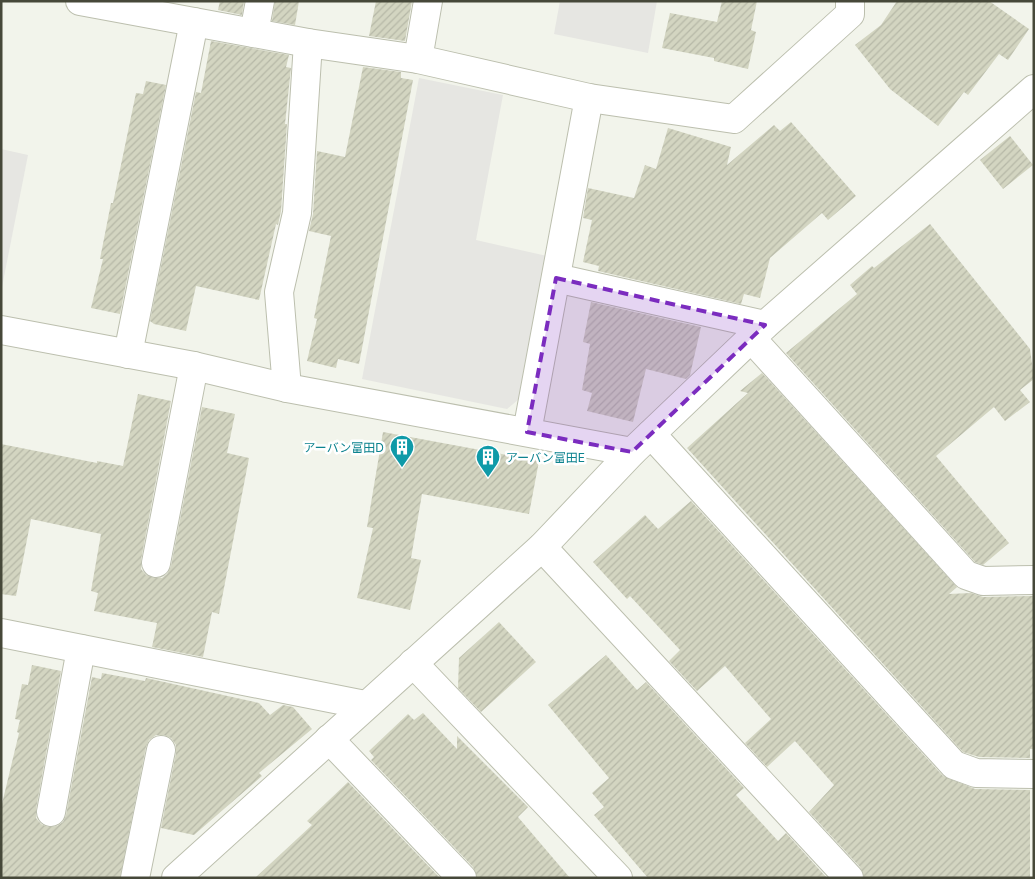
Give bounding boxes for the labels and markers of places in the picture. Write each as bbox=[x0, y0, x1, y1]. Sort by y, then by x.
building icon: アーバン富田D bbox=[389, 434, 415, 468]
place label: アーバン富田D bbox=[304, 440, 384, 455]
building icon: アーバン富田E bbox=[475, 444, 501, 478]
place label: アーバン富田E bbox=[506, 450, 585, 465]

